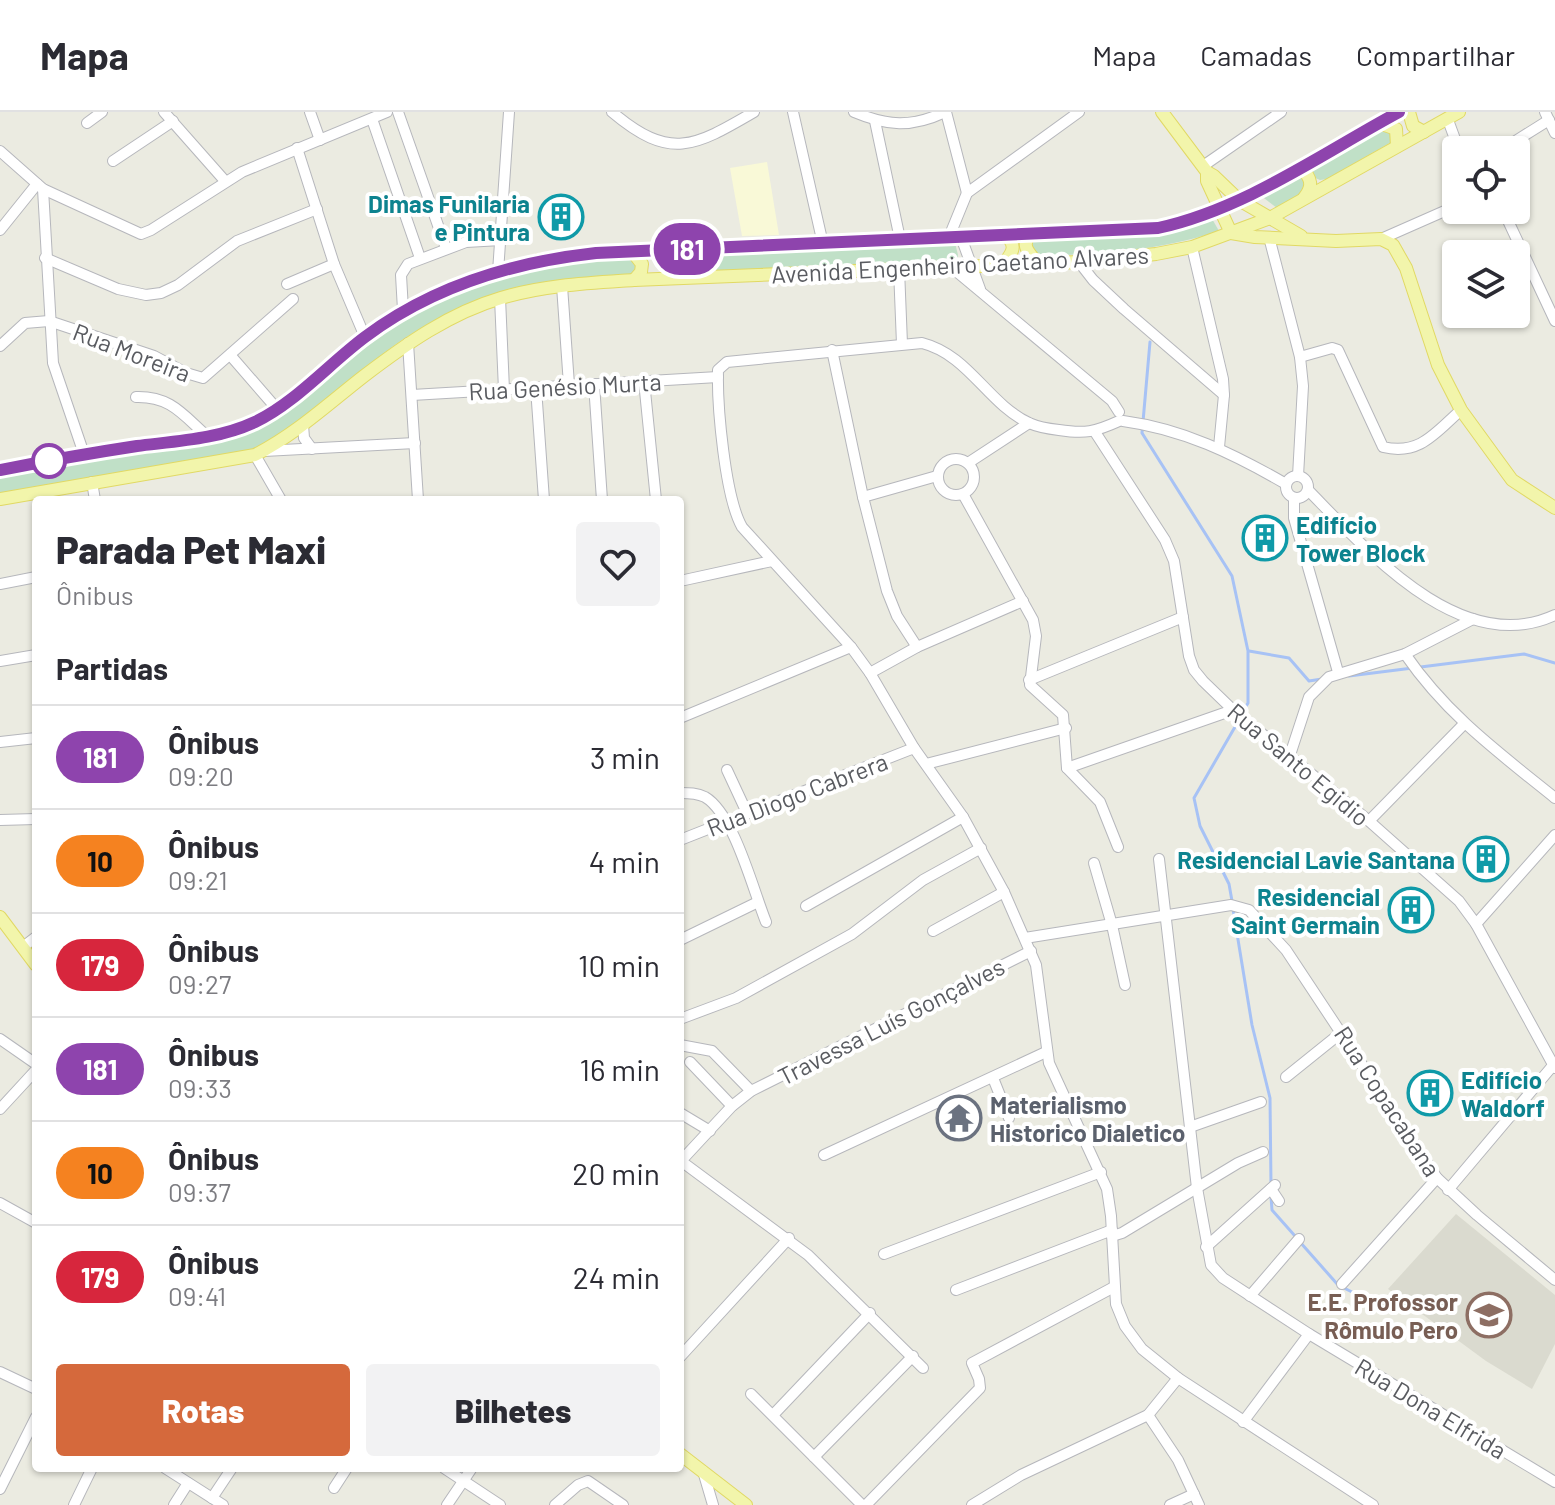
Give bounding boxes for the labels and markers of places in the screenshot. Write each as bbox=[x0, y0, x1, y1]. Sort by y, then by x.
place label: Dimas Funilaria e Pintura bbox=[368, 189, 530, 246]
building icon: Dimas Funilaria e Pintura bbox=[537, 193, 585, 241]
unlabelled marker bbox=[32, 444, 66, 478]
place label: Edifício Tower Block bbox=[1296, 510, 1426, 567]
building icon: Edifício Tower Block bbox=[1241, 514, 1289, 562]
building icon: Residencial Lavie Santana bbox=[1462, 835, 1510, 883]
place label: Residencial Lavie Santana bbox=[1177, 845, 1455, 874]
place label: Residencial Saint Germain bbox=[1231, 882, 1380, 939]
building icon: Residencial Saint Germain bbox=[1387, 886, 1435, 934]
place label: Edifício Waldorf bbox=[1461, 1065, 1545, 1122]
building icon: Edifício Waldorf bbox=[1406, 1069, 1454, 1117]
place label: Materialismo Historico Dialetico bbox=[990, 1090, 1185, 1147]
temple icon: Materialismo Historico Dialetico bbox=[935, 1094, 983, 1142]
place label: E.E. Profossor Rômulo Pero bbox=[1308, 1287, 1458, 1344]
school or university icon: E.E. Profossor Rômulo Pero bbox=[1465, 1291, 1513, 1339]

